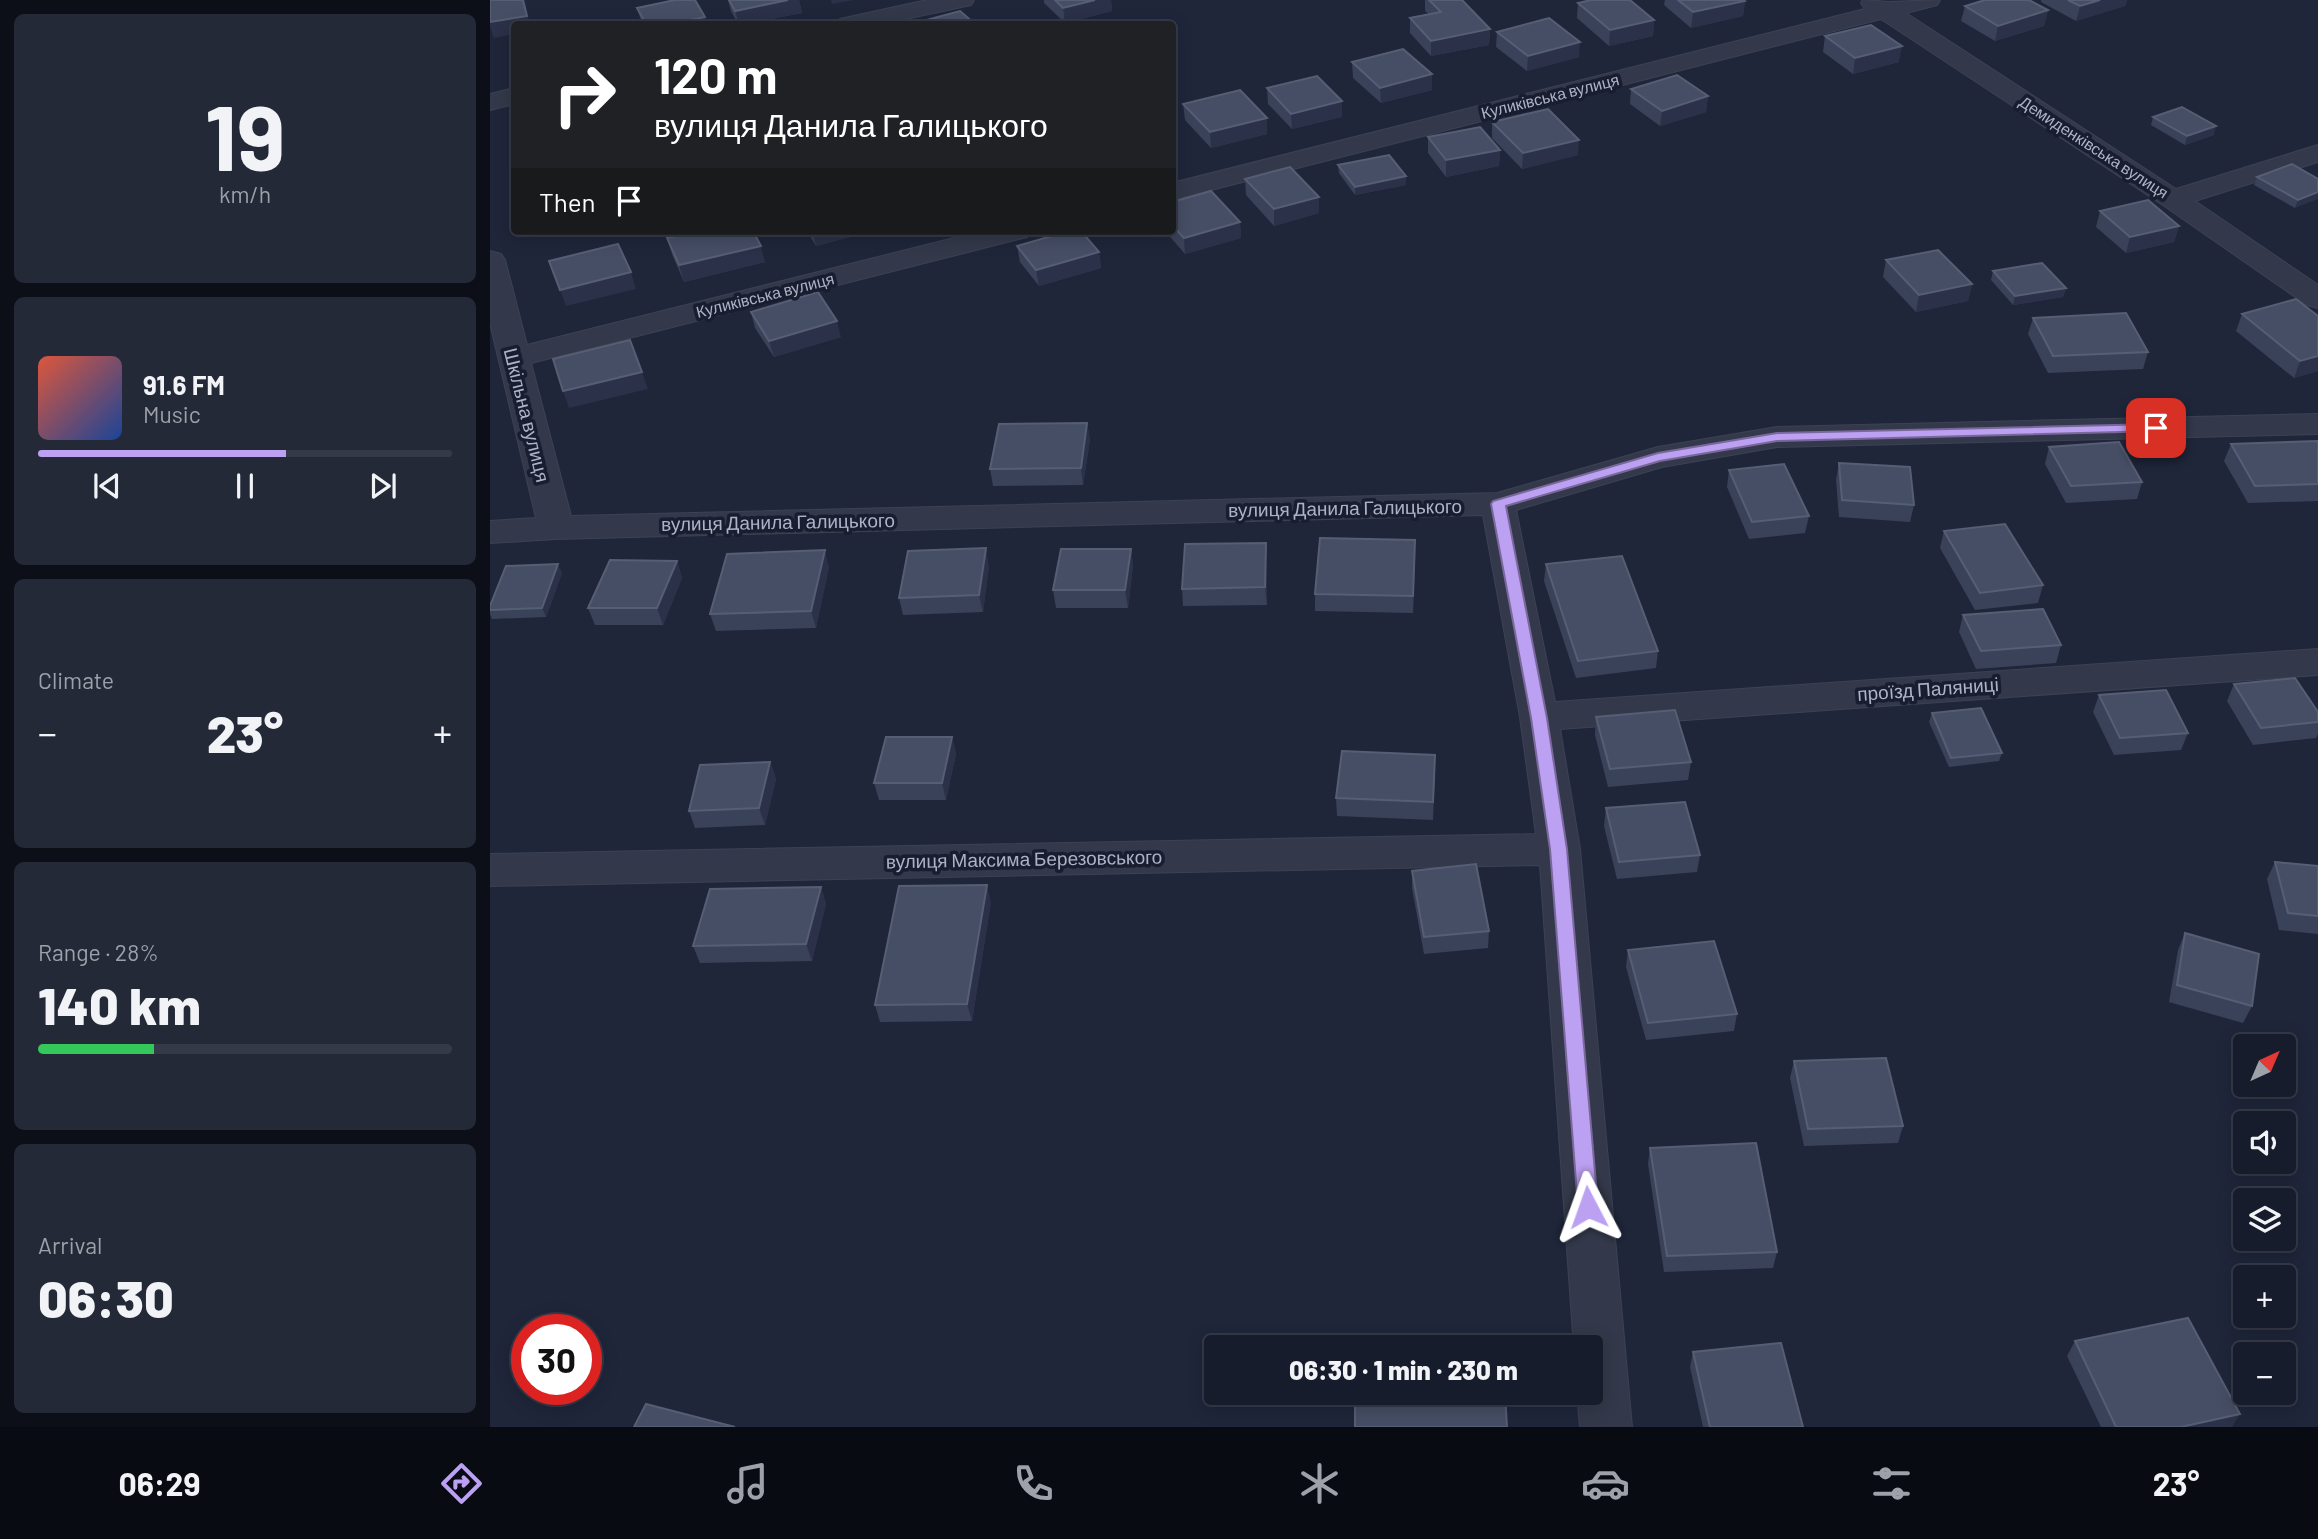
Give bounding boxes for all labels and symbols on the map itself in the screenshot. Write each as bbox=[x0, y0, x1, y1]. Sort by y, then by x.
street label: Куликівська вулиця bbox=[1479, 69, 1621, 122]
street label: Демиденківська вулиця bbox=[2016, 91, 2172, 202]
street label: Куликівська вулиця bbox=[694, 268, 836, 321]
street label: Шкільна вулиця bbox=[500, 345, 555, 484]
pin bbox=[2126, 398, 2186, 458]
street label: вулиця Данила Галицького bbox=[1228, 494, 1462, 521]
street label: вулиця Данила Галицького bbox=[661, 508, 895, 535]
street label: проїзд Паляниці bbox=[1856, 672, 1999, 705]
street label: вулиця Максима Березовського bbox=[886, 845, 1162, 872]
north arrow bbox=[2233, 1034, 2296, 1097]
position arrow bbox=[1551, 1170, 1625, 1244]
speed limit sign: 30 bbox=[511, 1314, 602, 1405]

